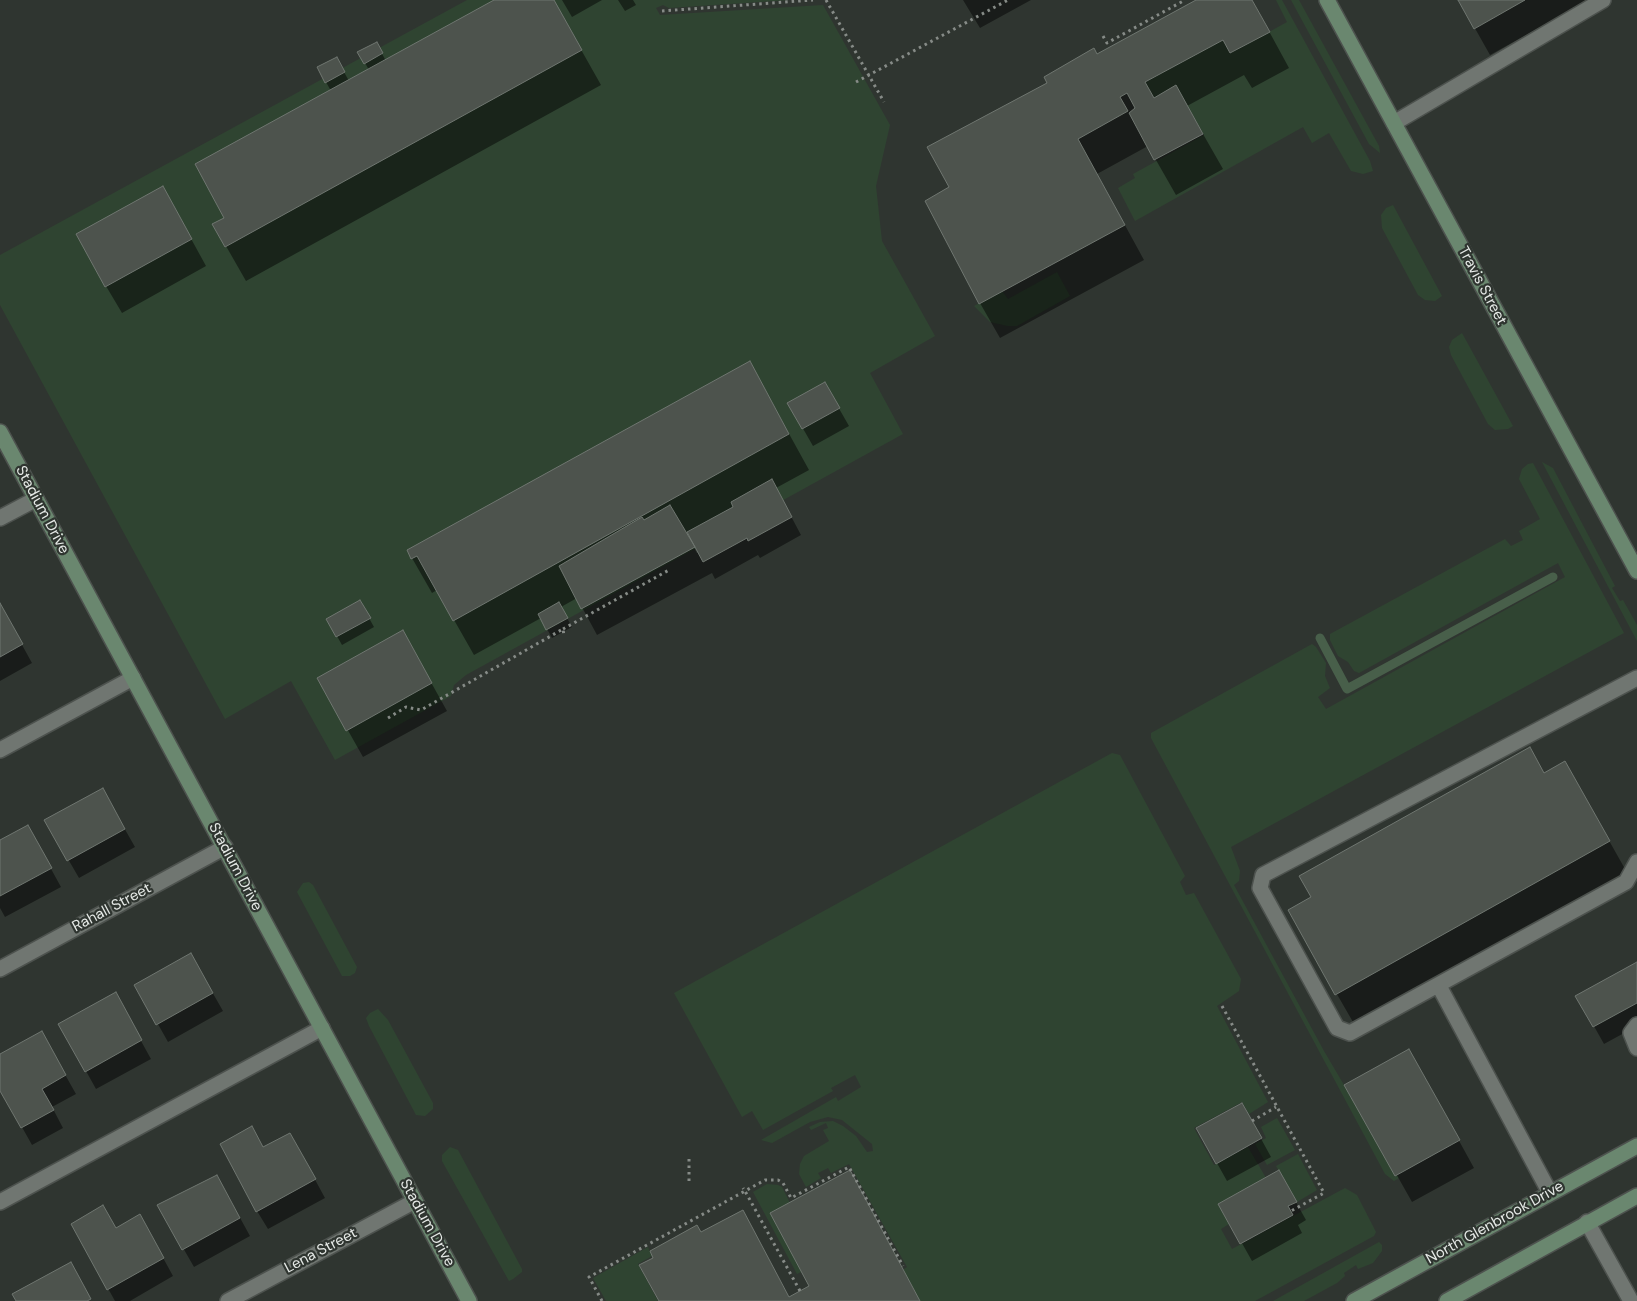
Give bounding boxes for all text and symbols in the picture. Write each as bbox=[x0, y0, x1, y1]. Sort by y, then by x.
street label: Travis Street bbox=[1454, 244, 1510, 328]
street label: Stadium Drive bbox=[11, 463, 73, 557]
street label: Stadium Drive bbox=[204, 820, 266, 914]
street label: Rahall Street bbox=[69, 880, 155, 936]
street label: Stadium Drive bbox=[396, 1176, 458, 1270]
street label: North Glenbrook Drive bbox=[1423, 1178, 1567, 1268]
street label: Lena Street bbox=[282, 1224, 360, 1278]

